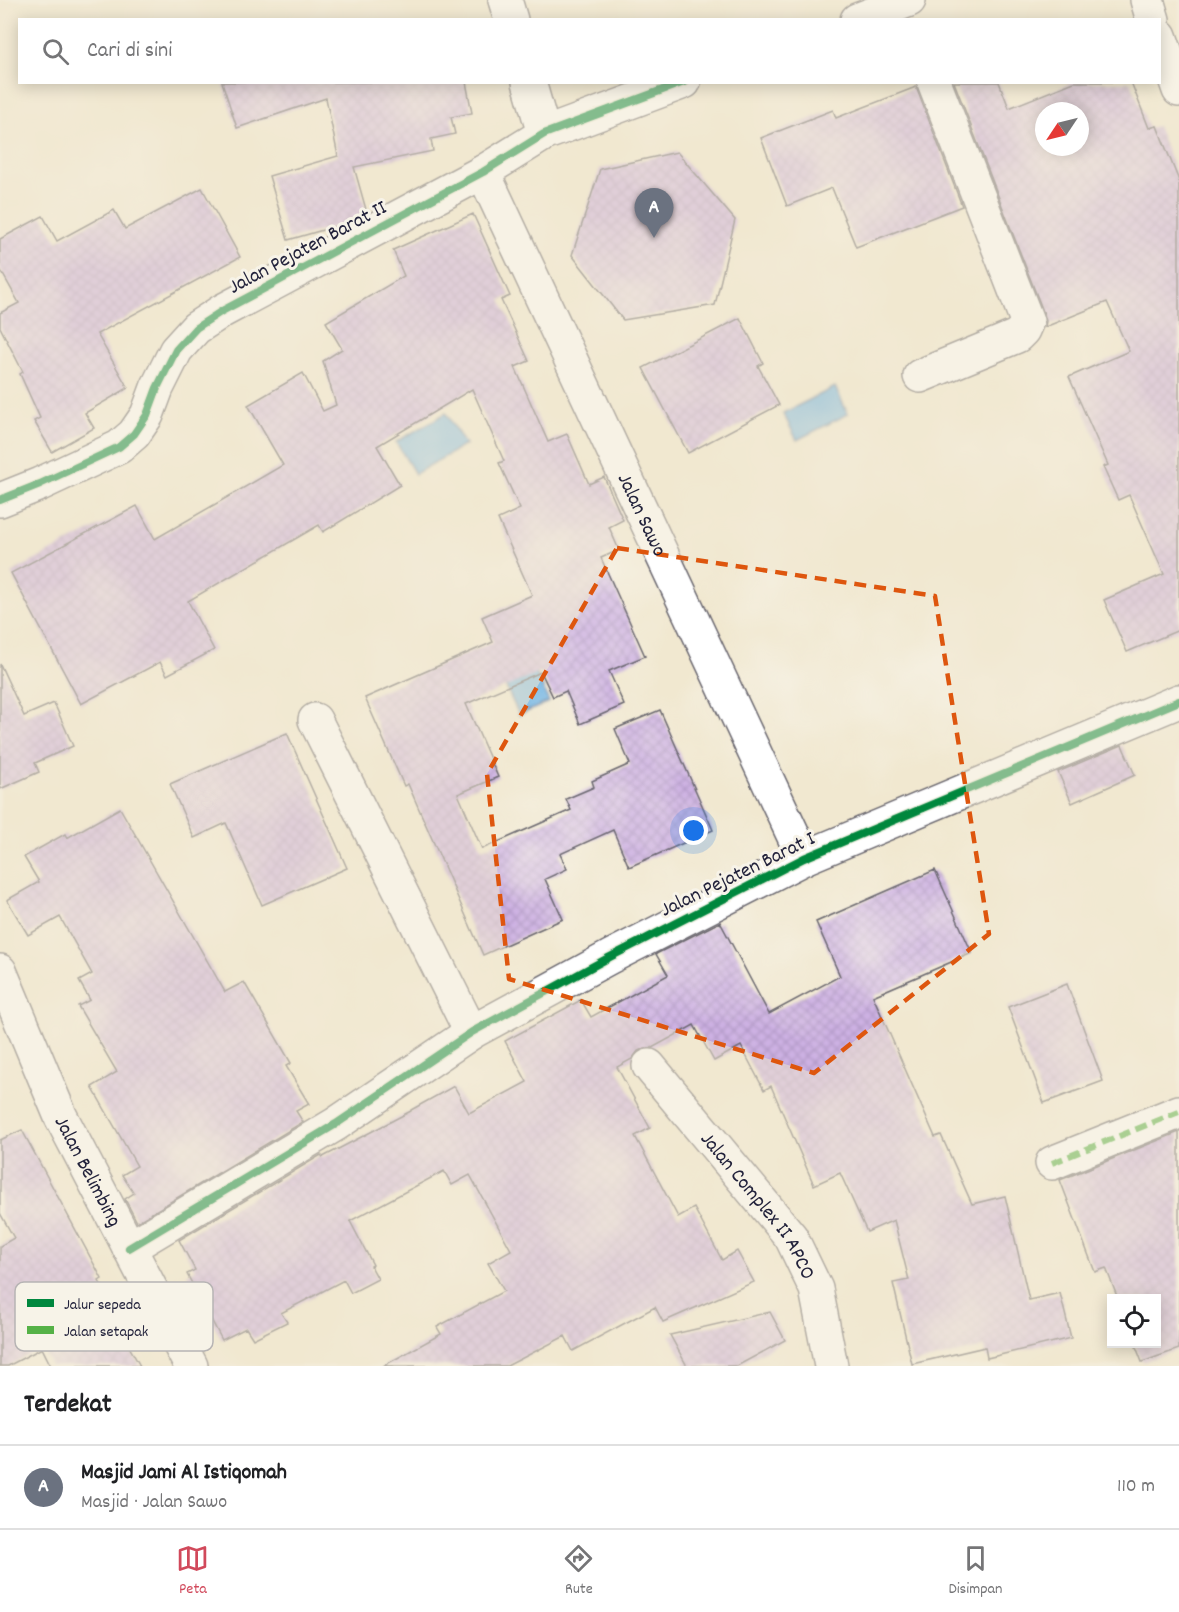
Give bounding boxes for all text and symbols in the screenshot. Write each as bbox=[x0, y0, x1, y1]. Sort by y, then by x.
search box bbox=[18, 18, 1161, 84]
icon: search bbox=[39, 35, 72, 68]
text: Cari di sini bbox=[87, 36, 172, 67]
north arrow bbox=[1035, 102, 1089, 156]
pin: A bbox=[634, 188, 674, 238]
street label: Jalan Pejaten Barat II bbox=[224, 194, 393, 303]
street label: Jalan Sawo bbox=[608, 469, 673, 562]
your location bbox=[679, 816, 708, 845]
street label: Jalan Pejaten Barat I bbox=[656, 825, 821, 926]
street label: Jalan Belimbing bbox=[45, 1112, 128, 1233]
street label: Jalan Complex II APCO bbox=[692, 1126, 821, 1286]
legend bbox=[15, 1282, 213, 1351]
text: Jalur sepeda bbox=[64, 1294, 141, 1317]
map controls bbox=[1107, 1294, 1161, 1348]
button: locate bbox=[1107, 1294, 1161, 1348]
text: Jalan setapak bbox=[64, 1321, 148, 1344]
text: Terdekat bbox=[24, 1387, 112, 1424]
text: Masjid Jami Al Istiqomah bbox=[81, 1458, 287, 1489]
text: A bbox=[38, 1473, 49, 1501]
text: 110 m bbox=[1117, 1473, 1155, 1501]
text: Masjid · Jalan Sawo bbox=[81, 1489, 227, 1517]
tab: Peta bbox=[176, 1542, 209, 1601]
tab: Rute bbox=[562, 1542, 595, 1601]
tab: Disimpan bbox=[948, 1542, 1003, 1601]

